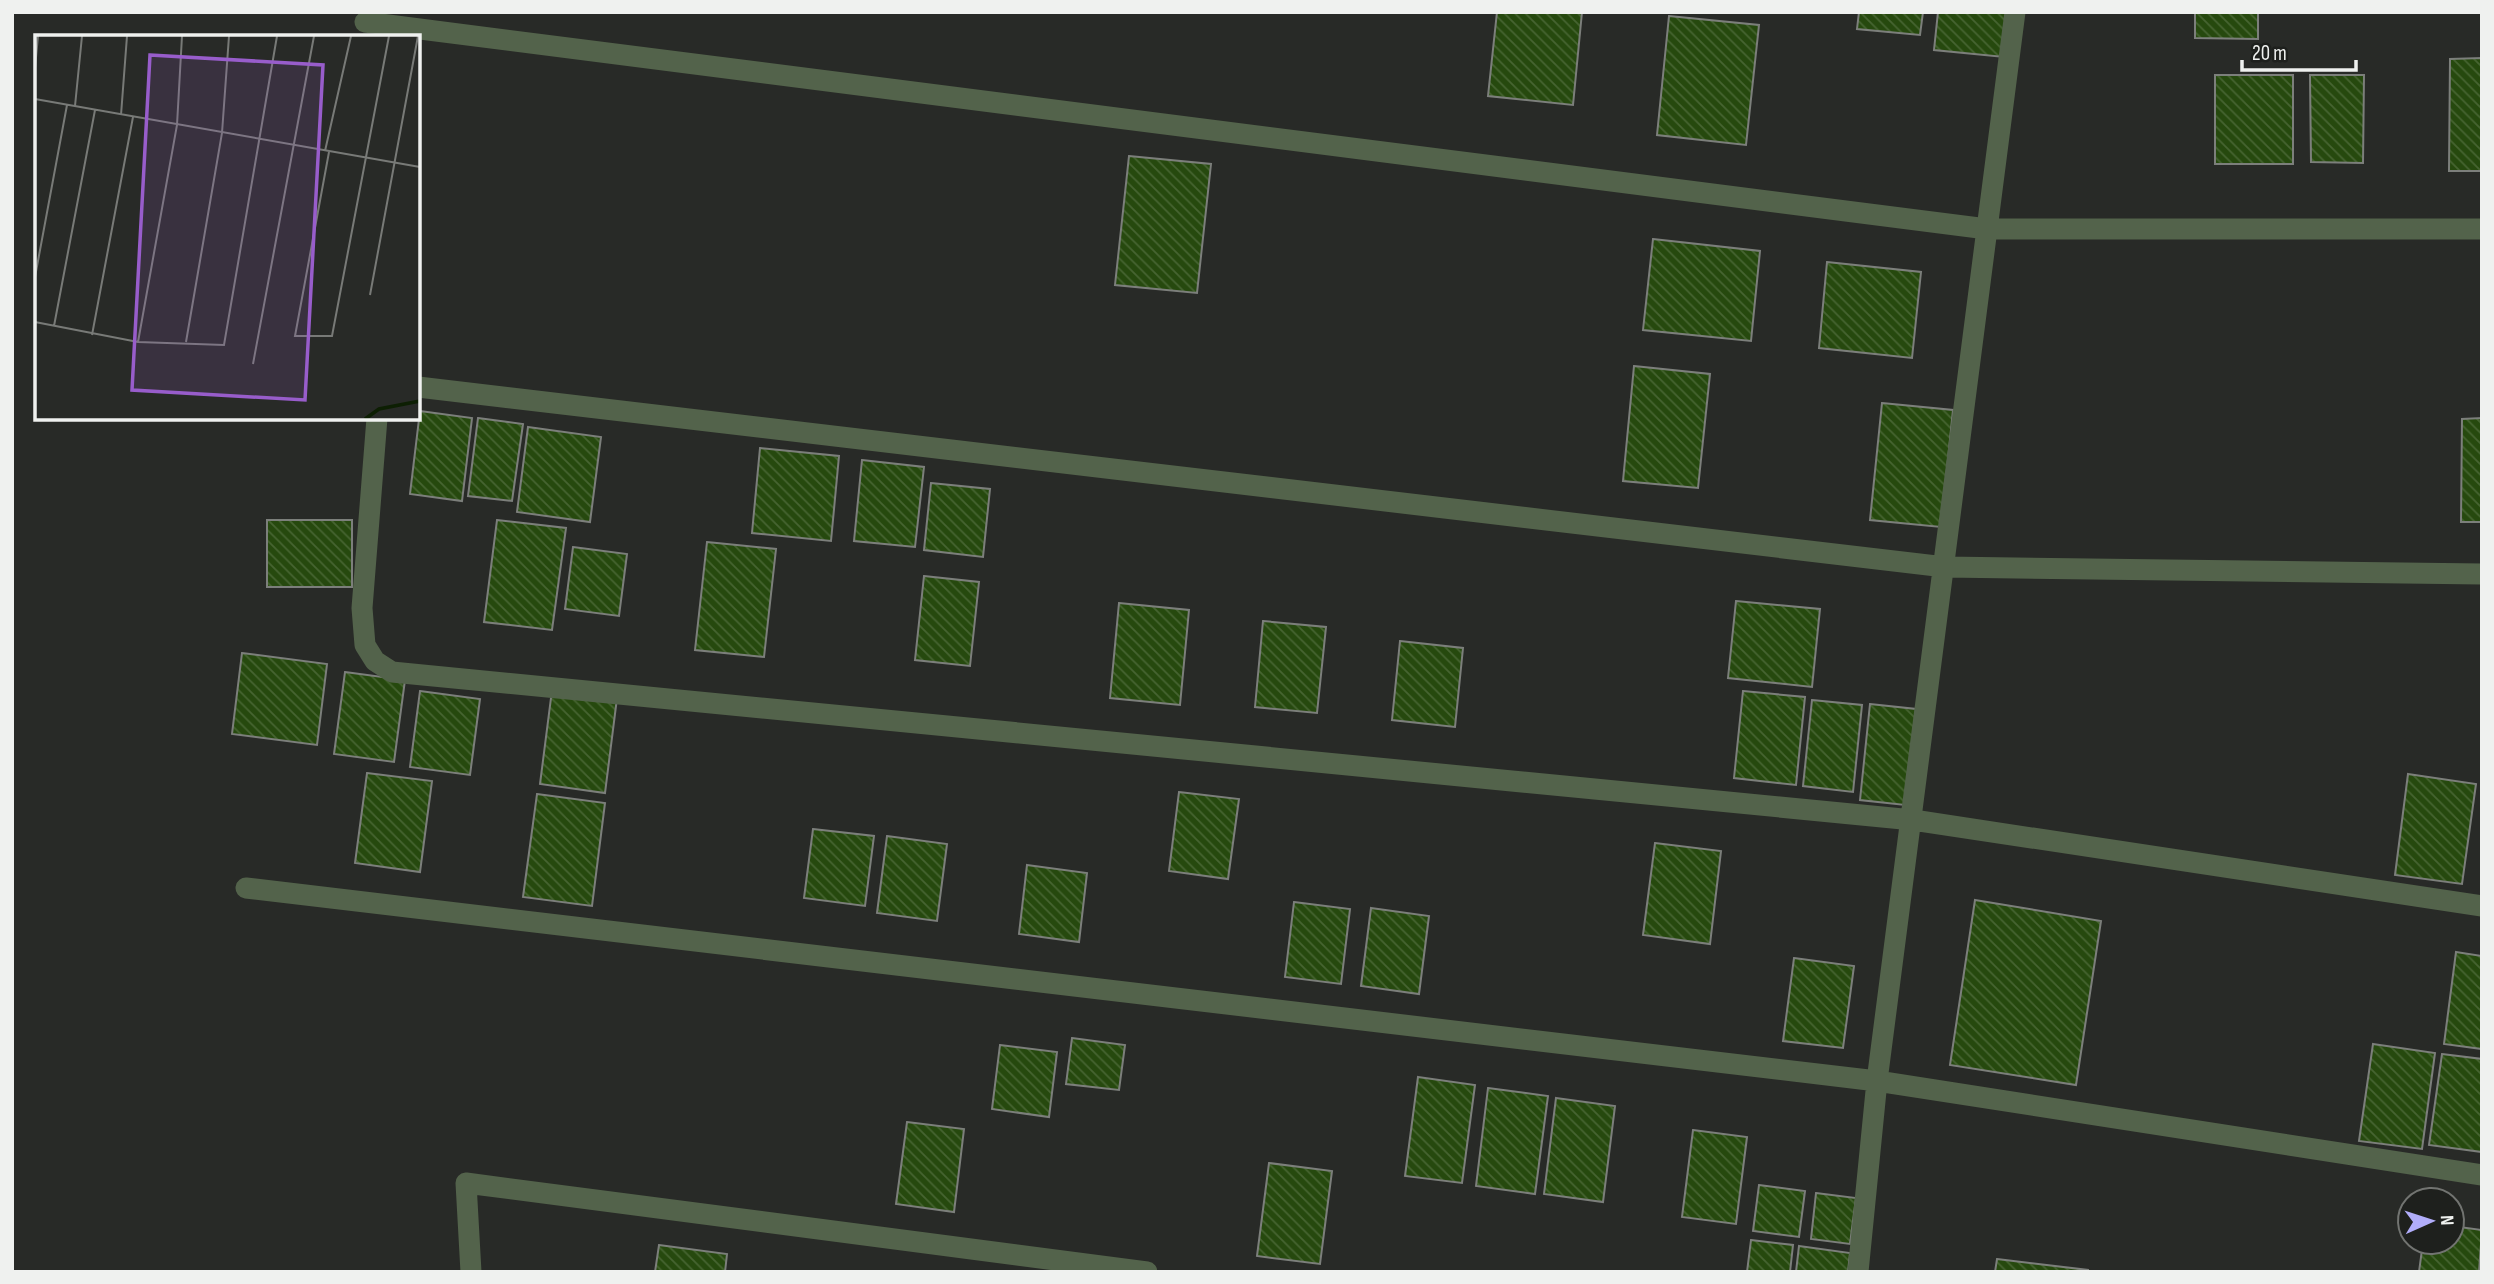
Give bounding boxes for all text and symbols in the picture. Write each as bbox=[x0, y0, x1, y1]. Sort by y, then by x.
scale bar bbox=[2242, 28, 2356, 72]
inset map bbox=[35, 35, 420, 420]
text: 20 m bbox=[2252, 41, 2287, 66]
north arrow bbox=[2396, 1186, 2466, 1256]
text: N bbox=[2435, 1215, 2458, 1226]

